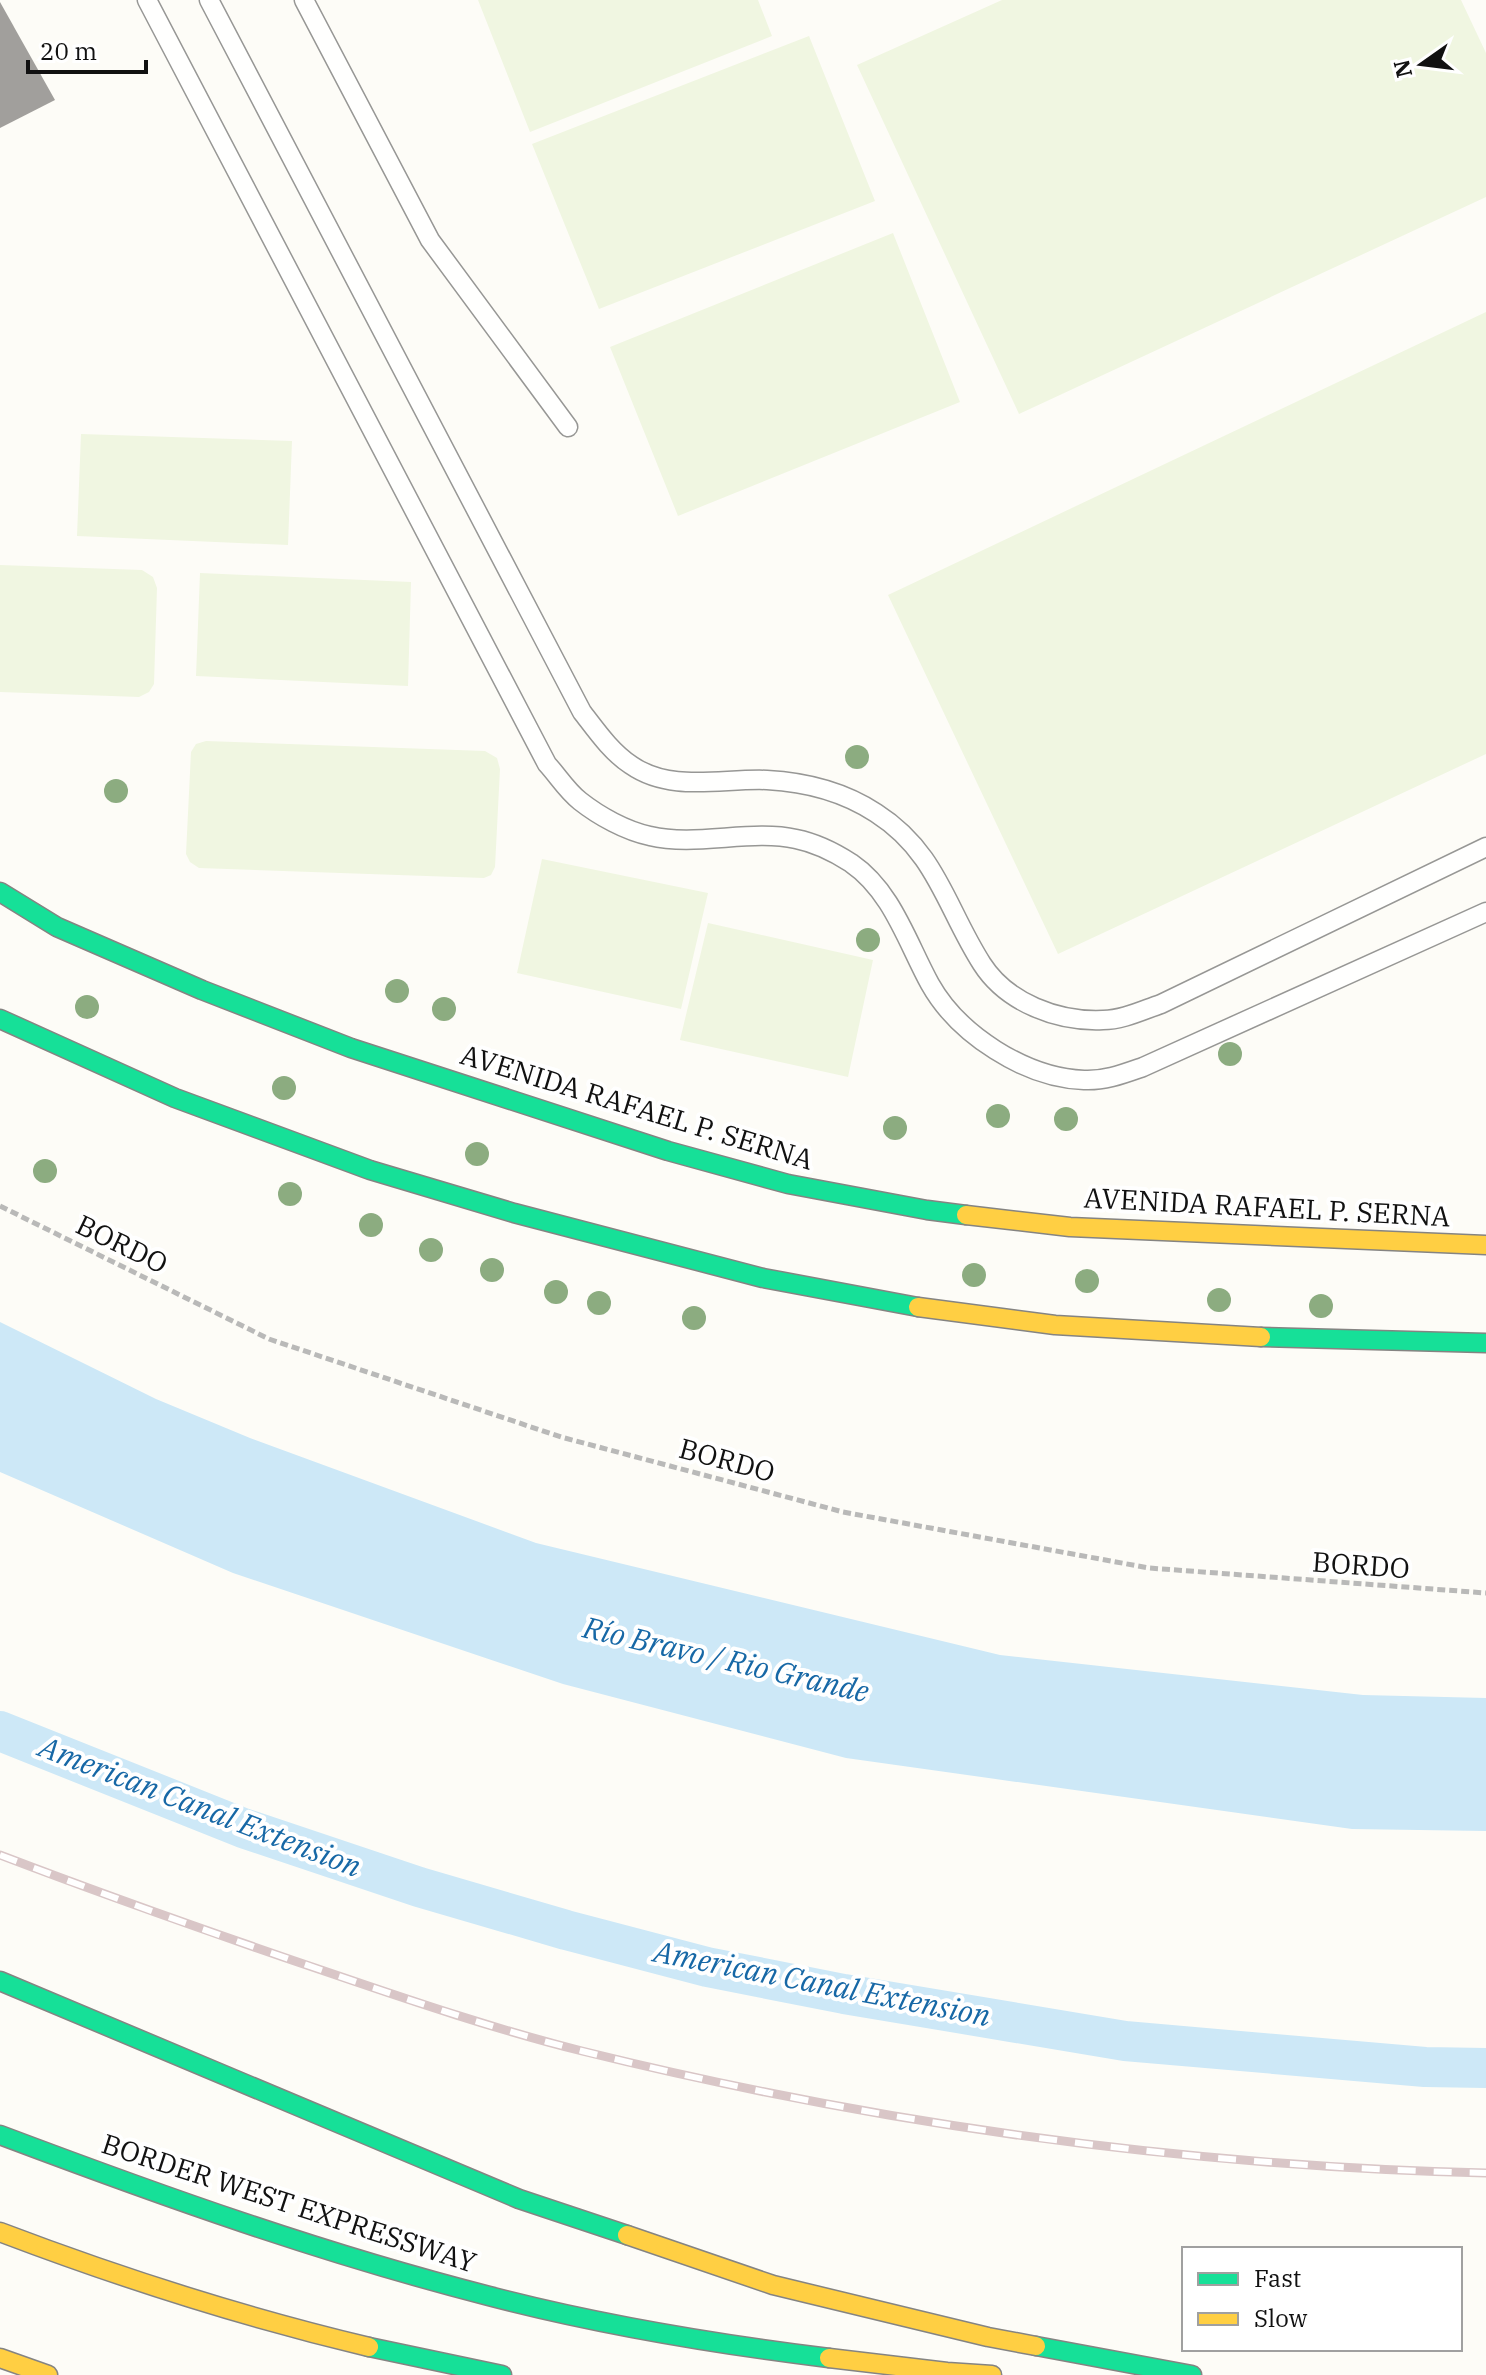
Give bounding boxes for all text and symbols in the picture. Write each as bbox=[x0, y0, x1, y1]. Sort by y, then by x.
scale bar bbox=[28, 24, 146, 74]
north arrow bbox=[1382, 24, 1462, 104]
text: 20 m bbox=[40, 35, 97, 67]
text: N bbox=[1386, 57, 1418, 81]
street label: AVENIDA RAFAEL P. SERNA bbox=[456, 1035, 818, 1178]
street label: AVENIDA RAFAEL P. SERNA bbox=[1083, 1178, 1451, 1235]
street label: BORDO bbox=[70, 1206, 174, 1282]
street label: BORDO bbox=[675, 1429, 779, 1490]
street label: BORDO bbox=[1311, 1543, 1411, 1586]
water label: Río Bravo / Rio Grande bbox=[579, 1606, 873, 1710]
water label: American Canal Extension bbox=[32, 1725, 367, 1885]
water label: American Canal Extension bbox=[649, 1930, 994, 2034]
street label: BORDER WEST EXPRESSWAY bbox=[97, 2124, 481, 2281]
legend bbox=[1182, 2247, 1462, 2351]
text: Fast bbox=[1254, 2262, 1301, 2294]
text: Slow bbox=[1254, 2302, 1308, 2334]

